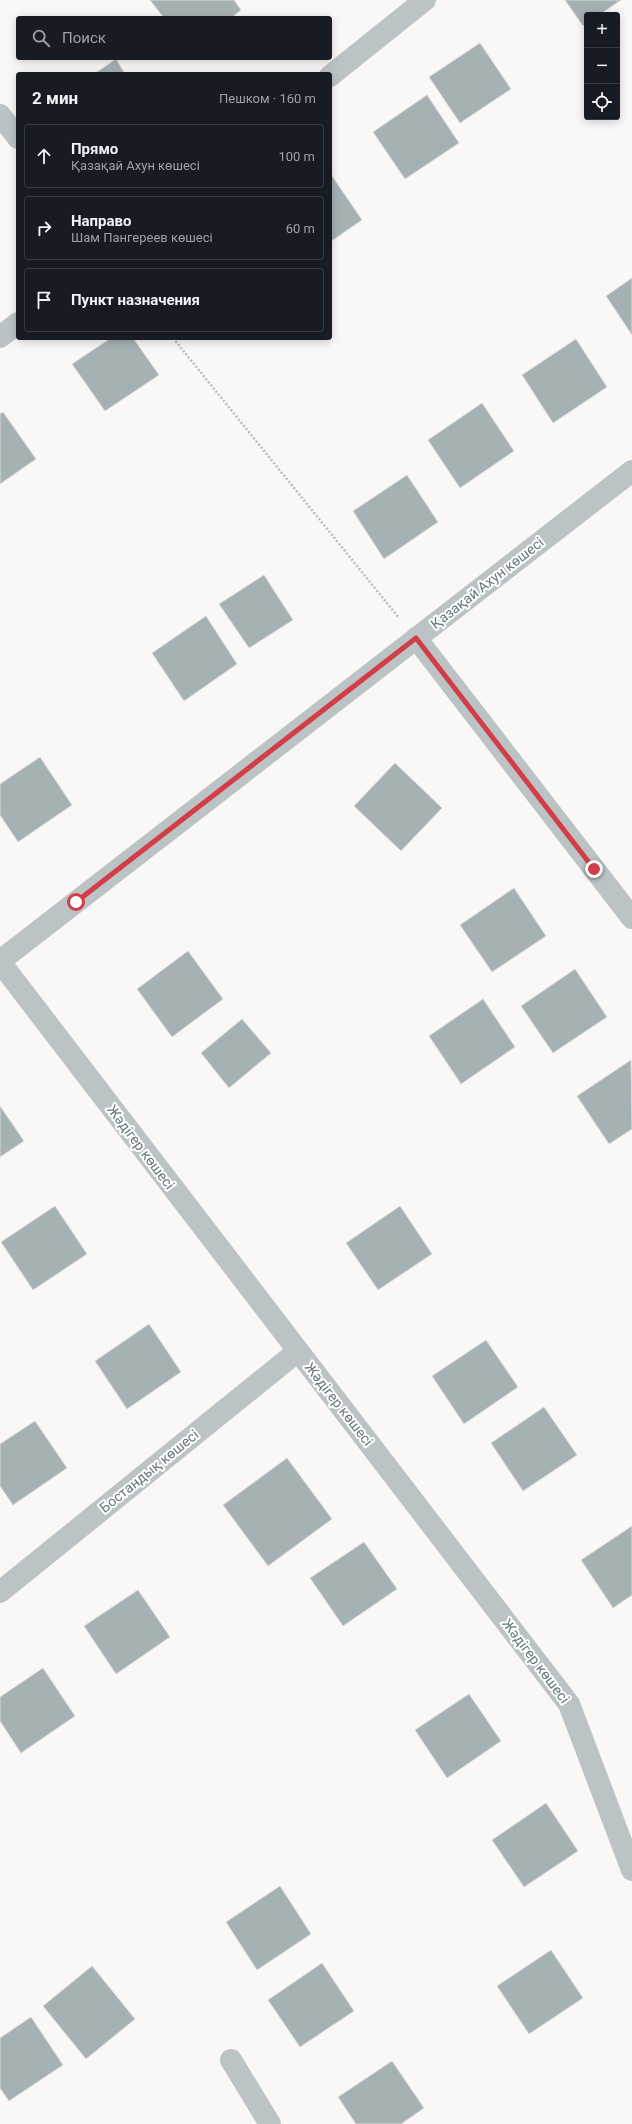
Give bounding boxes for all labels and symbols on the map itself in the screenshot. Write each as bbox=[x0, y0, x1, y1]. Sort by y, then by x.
street label: Қазақай Ахун көшесі bbox=[427, 534, 547, 632]
route end bbox=[585, 860, 603, 878]
route start bbox=[67, 893, 85, 911]
street label: Жәдігер көшесі bbox=[104, 1102, 178, 1192]
street label: Жәдігер көшесі bbox=[302, 1359, 376, 1449]
street label: Бостандық көшесі bbox=[96, 1426, 202, 1516]
street label: Жәдігер көшесі bbox=[499, 1616, 573, 1706]

